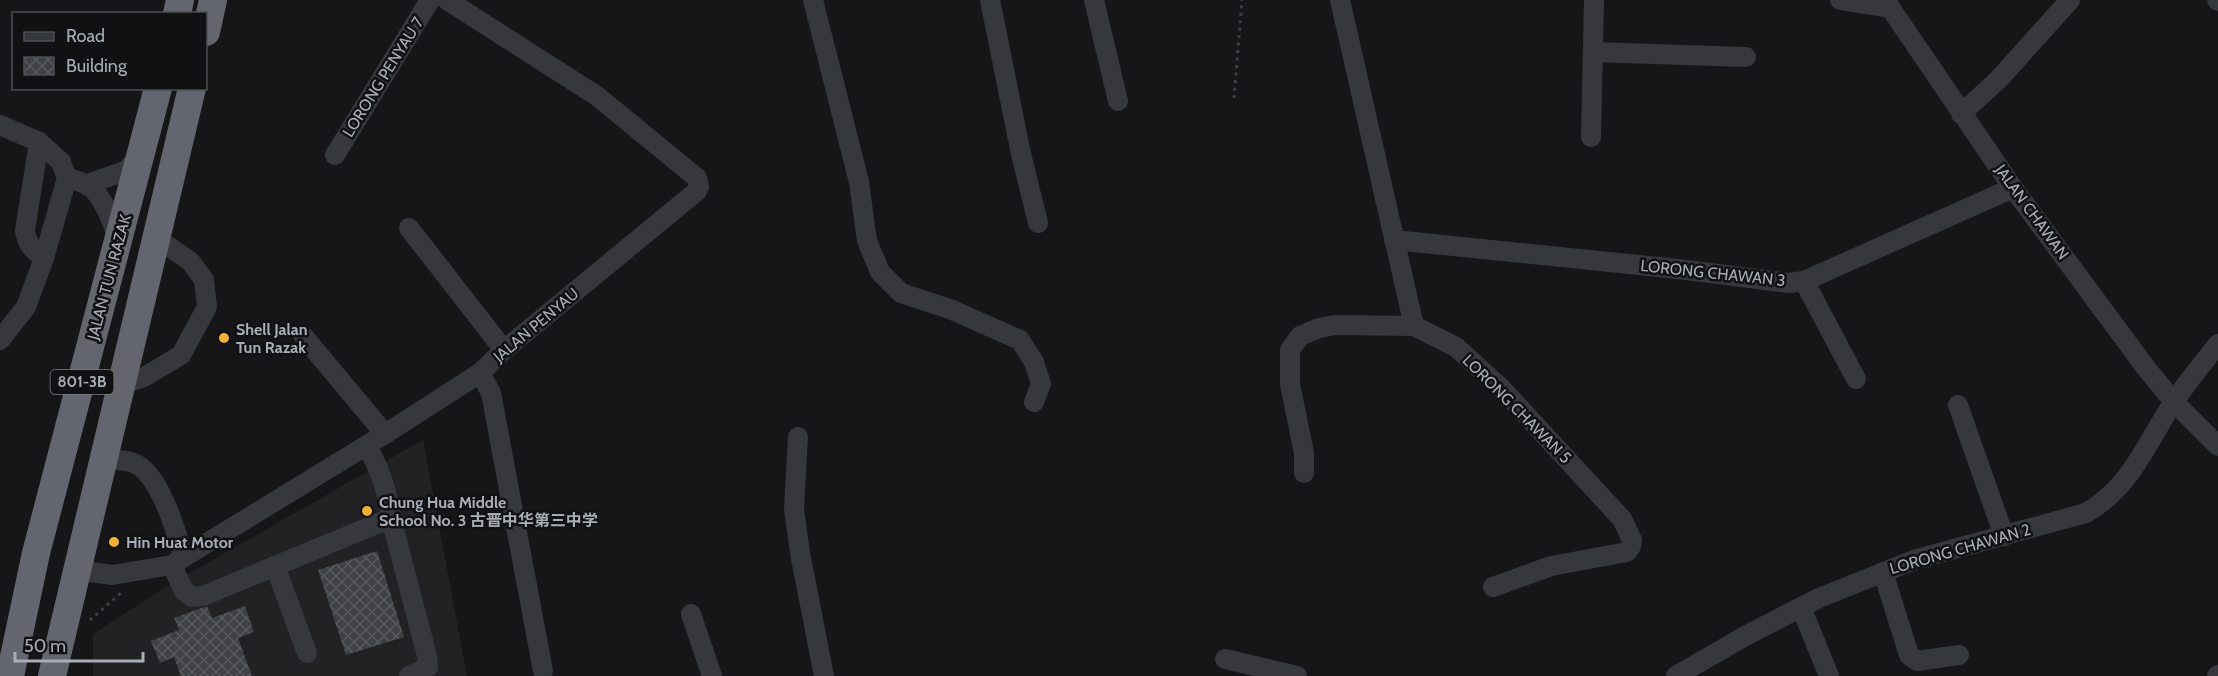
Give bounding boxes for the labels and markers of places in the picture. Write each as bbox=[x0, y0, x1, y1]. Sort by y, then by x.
place label: Shell Jalan Tun Razak bbox=[236, 320, 308, 357]
marker: Shell Jalan Tun Razak bbox=[217, 331, 231, 345]
place label: Chung Hua Middle School No. 3 古晋中华第三中学 bbox=[379, 493, 598, 530]
marker: Chung Hua Middle School No. 3 古晋中华第三中学 bbox=[360, 504, 374, 518]
place label: Hin Huat Motor bbox=[126, 533, 234, 552]
marker: Hin Huat Motor bbox=[107, 535, 121, 549]

